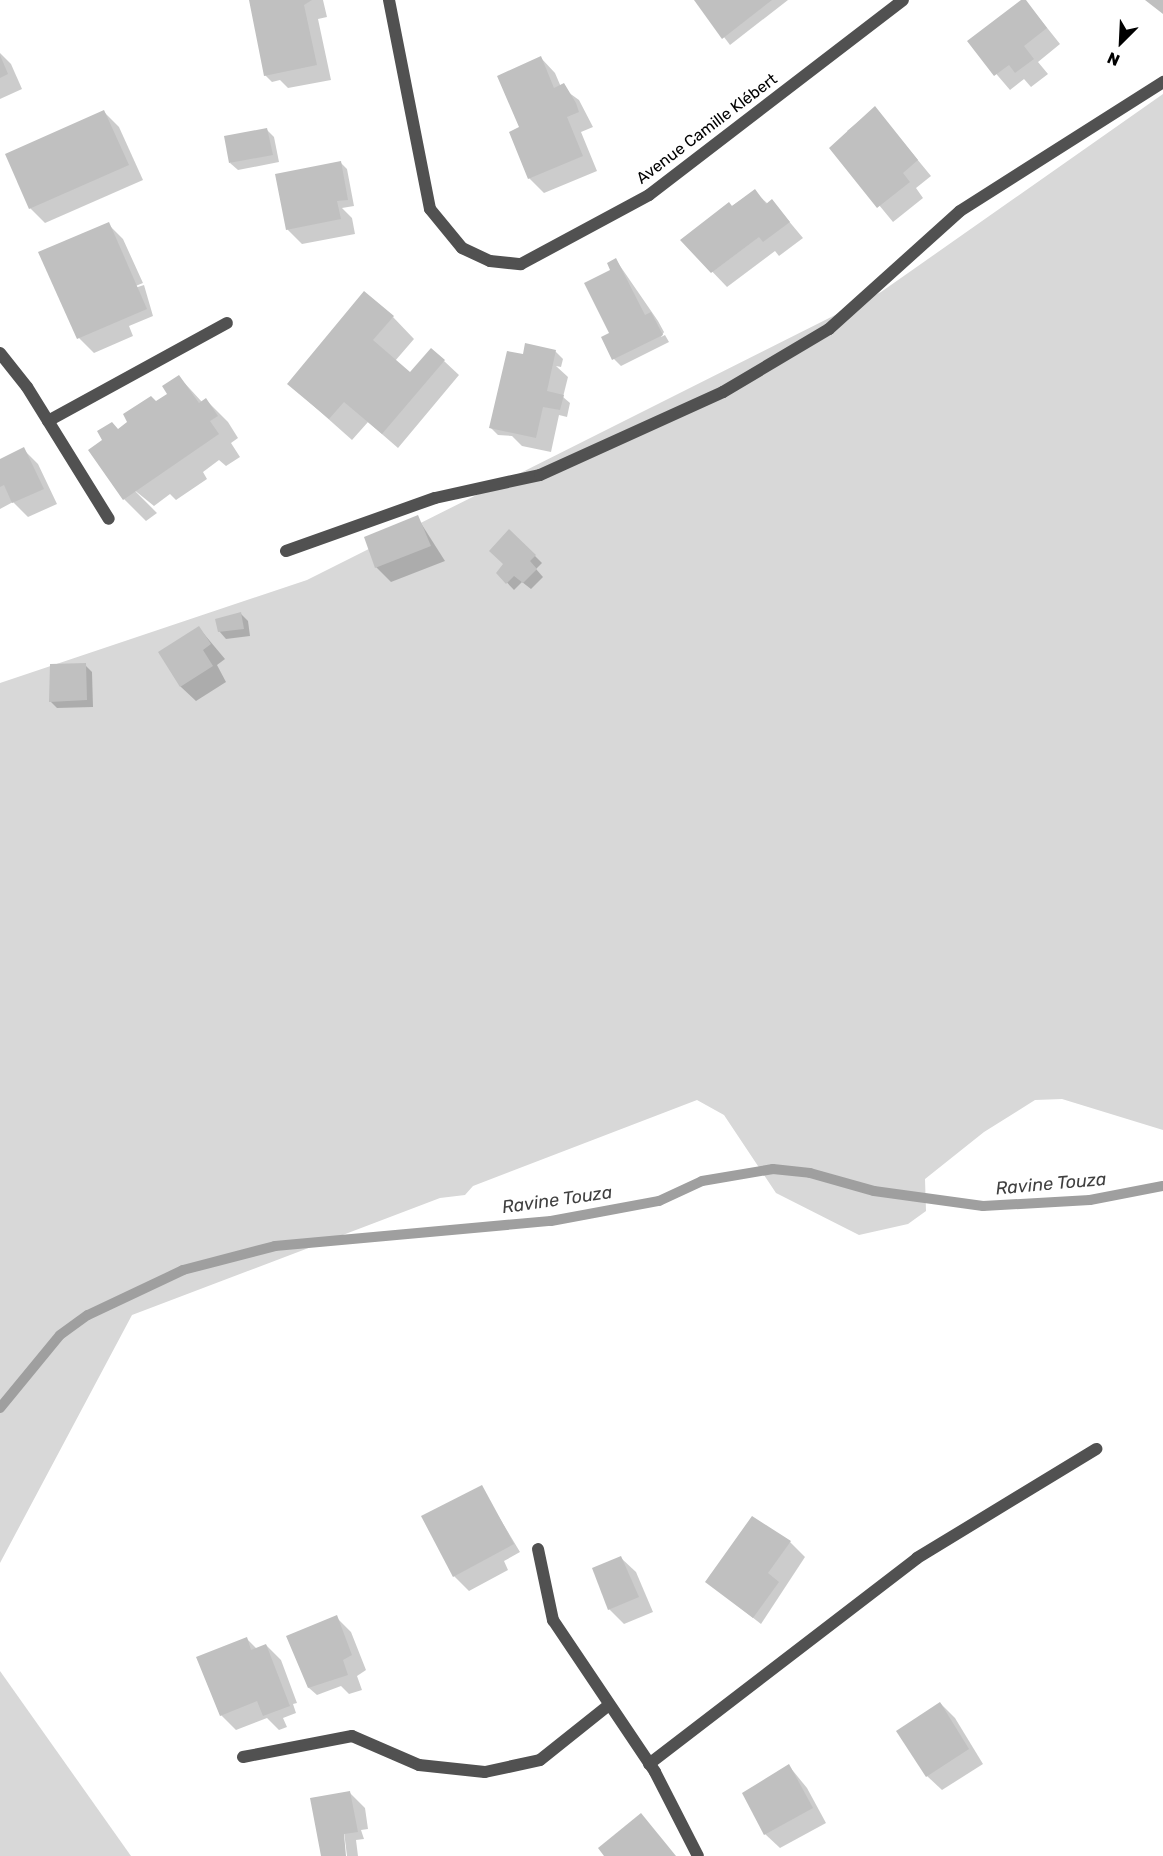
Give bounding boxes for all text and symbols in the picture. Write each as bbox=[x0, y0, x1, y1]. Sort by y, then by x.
north arrow bbox=[1091, 12, 1151, 72]
text: N bbox=[1104, 48, 1123, 70]
street label: Avenue Camille Klébert bbox=[633, 70, 781, 188]
water label: Ravine Touza bbox=[994, 1168, 1108, 1200]
water label: Ravine Touza bbox=[500, 1182, 614, 1218]

